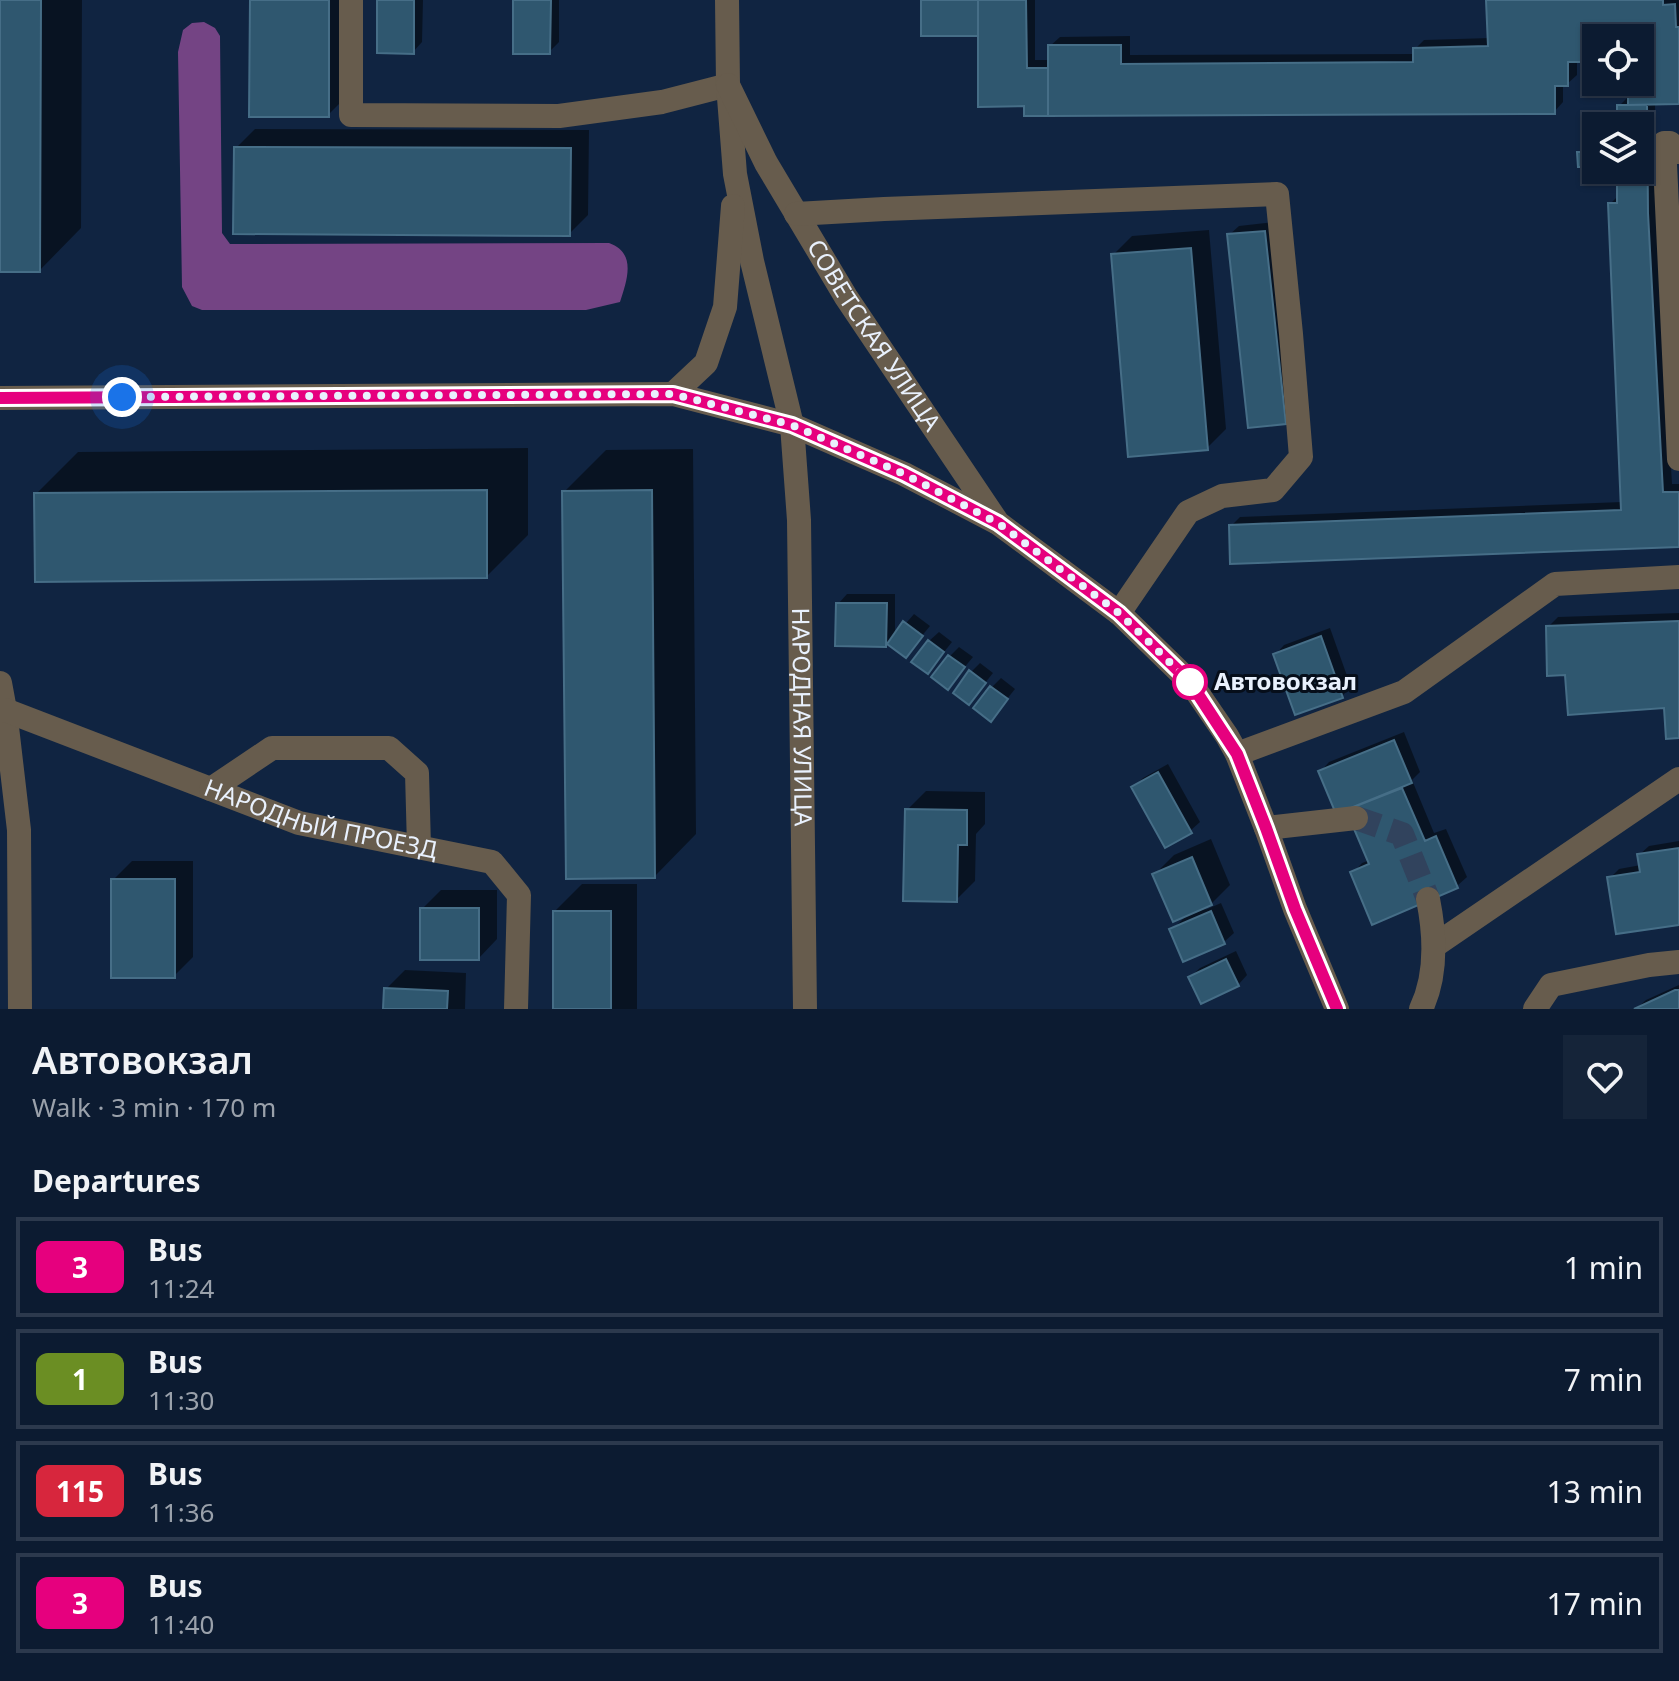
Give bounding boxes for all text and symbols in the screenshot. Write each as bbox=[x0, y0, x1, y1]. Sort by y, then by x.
map controls bbox=[1582, 24, 1654, 184]
button: locate bbox=[1582, 24, 1654, 96]
button: layers bbox=[1582, 112, 1654, 184]
street label: СОВЕТСКАЯ УЛИЦА bbox=[800, 233, 950, 438]
your location bbox=[102, 377, 142, 417]
street label: НАРОДНАЯ УЛИЦА bbox=[785, 608, 821, 827]
place label: Автовокзал bbox=[1214, 664, 1357, 697]
marker: Автовокзал bbox=[1173, 665, 1207, 699]
street label: НАРОДНЫЙ ПРОЕЗД bbox=[200, 770, 441, 866]
text: Автовокзал bbox=[32, 1033, 253, 1085]
button: heart bbox=[1563, 1035, 1647, 1119]
text: Walk · 3 min · 170 m bbox=[32, 1089, 276, 1125]
text: Departures bbox=[32, 1160, 201, 1201]
text: Bus bbox=[148, 1229, 203, 1270]
text: 1 min bbox=[1564, 1247, 1643, 1288]
text: 3 bbox=[72, 1248, 88, 1286]
text: 11:24 bbox=[148, 1270, 214, 1306]
text: Bus bbox=[148, 1341, 203, 1382]
text: 7 min bbox=[1564, 1359, 1643, 1400]
text: 1 bbox=[72, 1360, 88, 1398]
text: 11:30 bbox=[148, 1382, 214, 1418]
text: Bus bbox=[148, 1453, 203, 1494]
text: 13 min bbox=[1547, 1471, 1643, 1512]
text: 115 bbox=[56, 1472, 104, 1510]
text: 11:36 bbox=[148, 1494, 214, 1530]
text: Bus bbox=[148, 1565, 203, 1606]
text: 17 min bbox=[1547, 1583, 1643, 1624]
text: 3 bbox=[72, 1584, 88, 1622]
text: 11:40 bbox=[148, 1606, 214, 1642]

